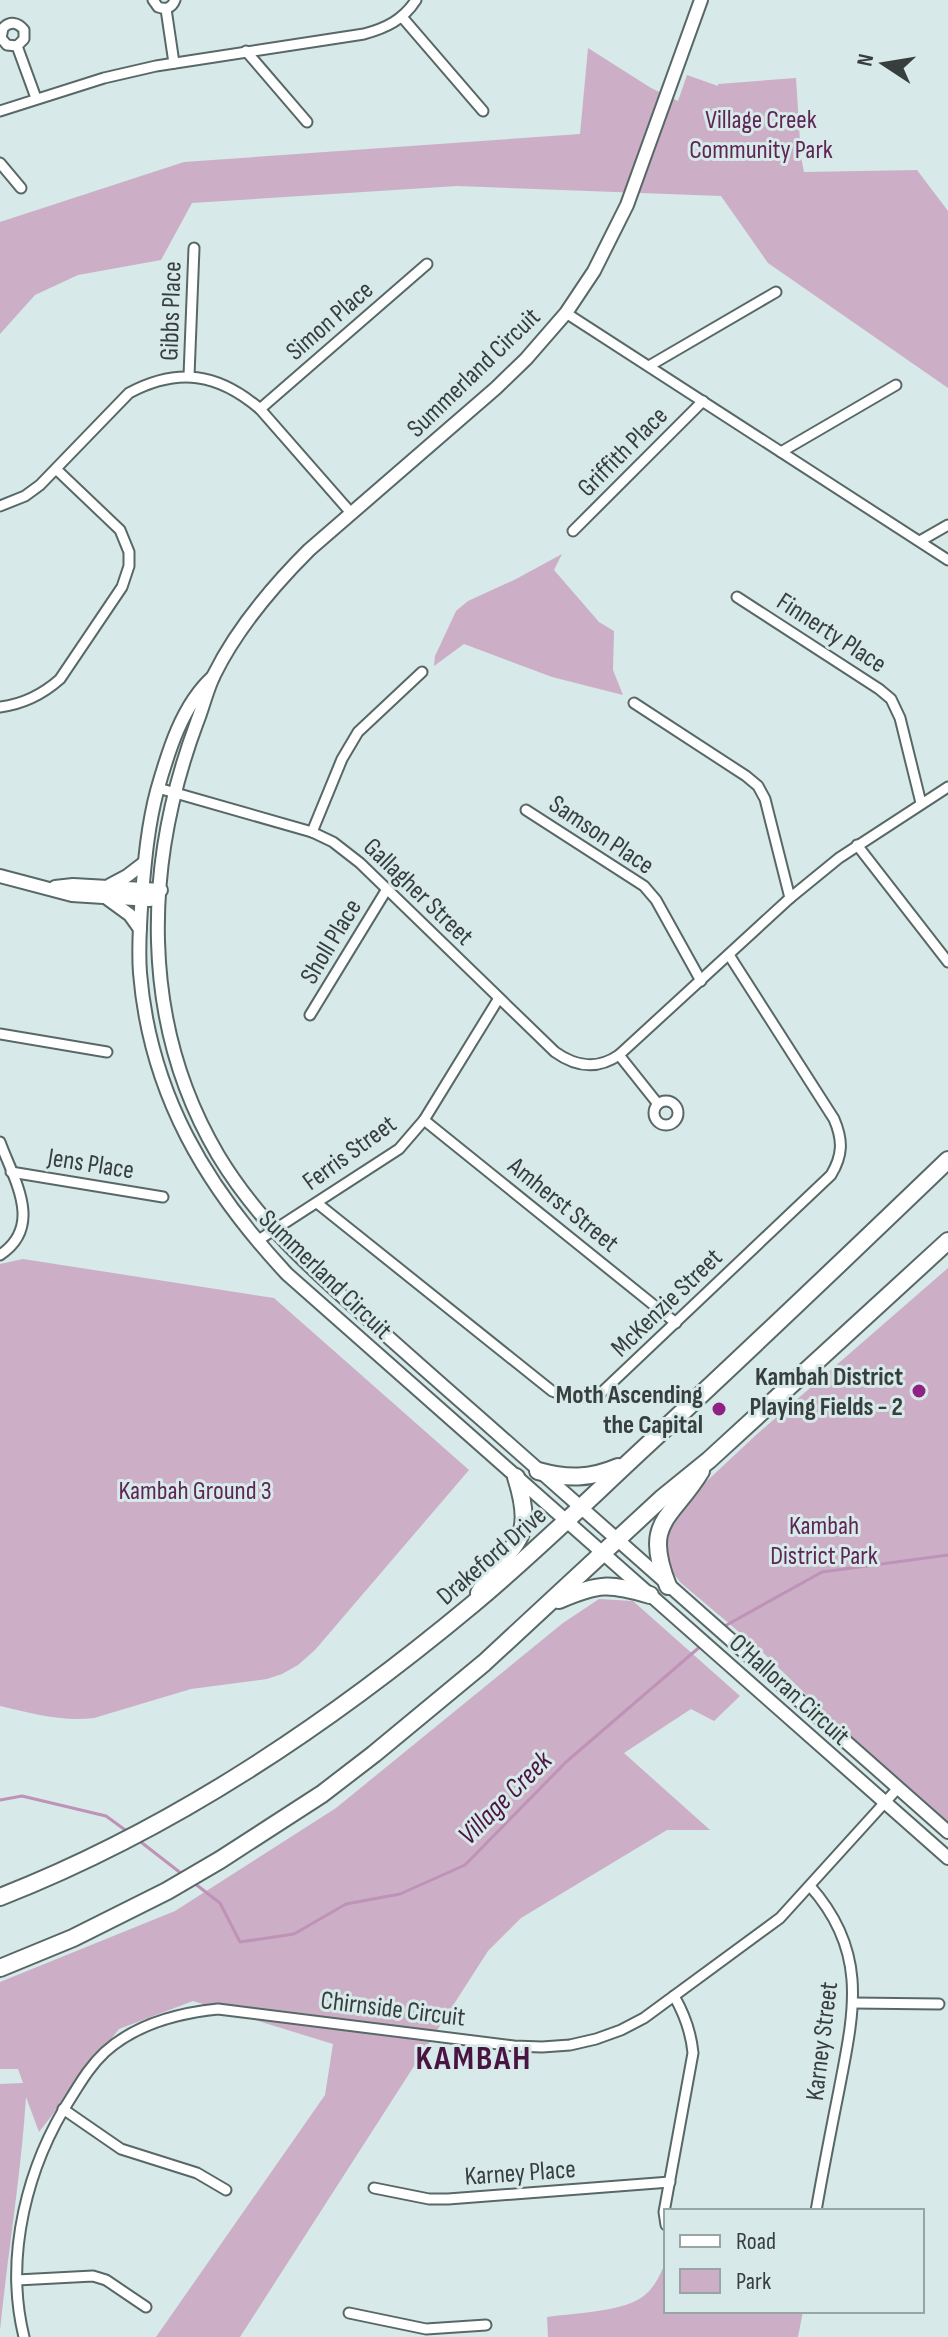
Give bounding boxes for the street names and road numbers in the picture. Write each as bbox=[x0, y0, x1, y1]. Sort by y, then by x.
street label: Gibbs Place bbox=[154, 261, 189, 361]
street label: Simon Place bbox=[280, 275, 380, 367]
street label: Summerland Circuit bbox=[401, 302, 547, 444]
street label: Griffith Place bbox=[572, 401, 675, 504]
street label: Finnerty Place bbox=[771, 586, 892, 680]
street label: Samson Place bbox=[543, 789, 659, 882]
street label: Gallagher Street bbox=[356, 832, 479, 952]
street label: Sholl Place bbox=[294, 894, 369, 990]
street label: Ferris Street bbox=[297, 1109, 403, 1198]
street label: Jens Place bbox=[44, 1142, 136, 1187]
street label: Amherst Street bbox=[501, 1151, 625, 1259]
street label: Summerland Circuit bbox=[252, 1204, 398, 1346]
street label: McKenzie Street bbox=[605, 1242, 729, 1364]
street label: Drakeford Drive bbox=[431, 1500, 553, 1612]
street label: O'Halloran Circuit bbox=[722, 1628, 856, 1752]
street label: Karney Street bbox=[800, 1980, 845, 2102]
street label: Chirnside Circuit bbox=[319, 1985, 467, 2034]
street label: Karney Place bbox=[464, 2154, 577, 2193]

